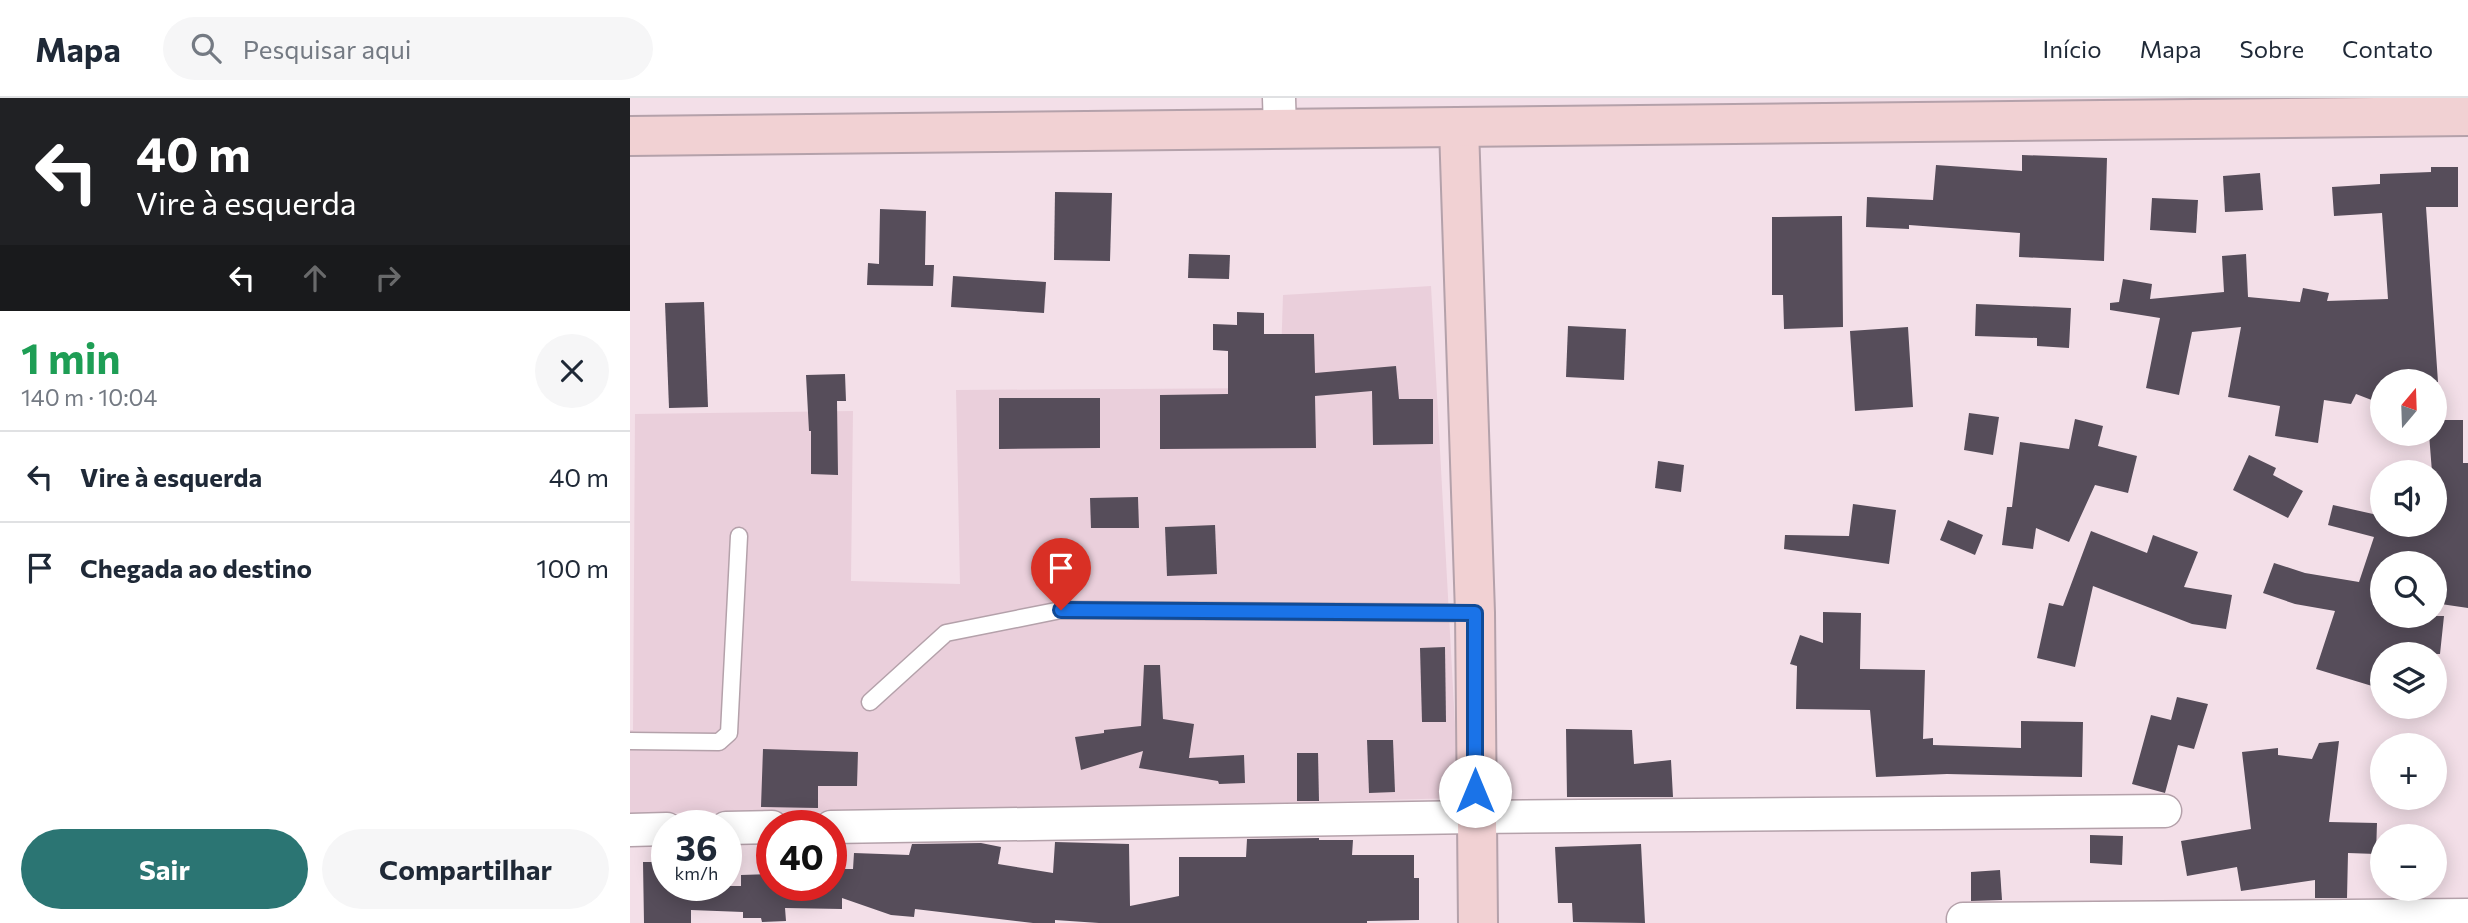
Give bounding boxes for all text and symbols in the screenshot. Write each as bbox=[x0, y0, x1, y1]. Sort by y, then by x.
search box bbox=[163, 17, 653, 80]
text: Mapa bbox=[35, 28, 121, 69]
icon: search bbox=[187, 29, 225, 67]
text: Pesquisar aqui bbox=[243, 33, 411, 64]
text: Início bbox=[2043, 34, 2102, 63]
text: Mapa bbox=[2140, 34, 2202, 63]
text: Sobre bbox=[2240, 34, 2304, 63]
text: Contato bbox=[2342, 34, 2433, 63]
text: 40 m bbox=[136, 122, 251, 182]
icon: left bbox=[21, 126, 112, 217]
text: Vire à esquerda bbox=[136, 182, 357, 222]
icon: left bbox=[223, 259, 261, 297]
icon: ahead bbox=[296, 259, 334, 297]
icon: right bbox=[369, 259, 407, 297]
text: 1 min bbox=[21, 331, 121, 383]
button: close bbox=[535, 334, 609, 408]
north arrow bbox=[2370, 369, 2446, 446]
map controls bbox=[2370, 369, 2447, 901]
text: 140 m · 10:04 bbox=[21, 383, 157, 411]
icon: left bbox=[21, 458, 59, 496]
button: sound bbox=[2370, 460, 2447, 537]
text: Vire à esquerda bbox=[80, 461, 262, 492]
text: 40 m bbox=[549, 461, 609, 492]
pin bbox=[1031, 538, 1091, 610]
icon: arrive bbox=[21, 549, 59, 587]
icon: arrive bbox=[1042, 549, 1080, 587]
button: search bbox=[2370, 551, 2447, 628]
text: Chegada ao destino bbox=[80, 552, 312, 583]
text: 100 m bbox=[536, 552, 609, 583]
button: layers bbox=[2370, 642, 2447, 719]
button: + bbox=[2370, 733, 2447, 810]
position arrow bbox=[1438, 754, 1512, 828]
speed limit sign: 40 bbox=[756, 810, 847, 901]
button: − bbox=[2370, 824, 2447, 901]
text: 36 bbox=[676, 825, 717, 868]
button: Sair bbox=[21, 829, 308, 909]
button: Compartilhar bbox=[322, 829, 609, 909]
text: km/h bbox=[675, 862, 718, 884]

